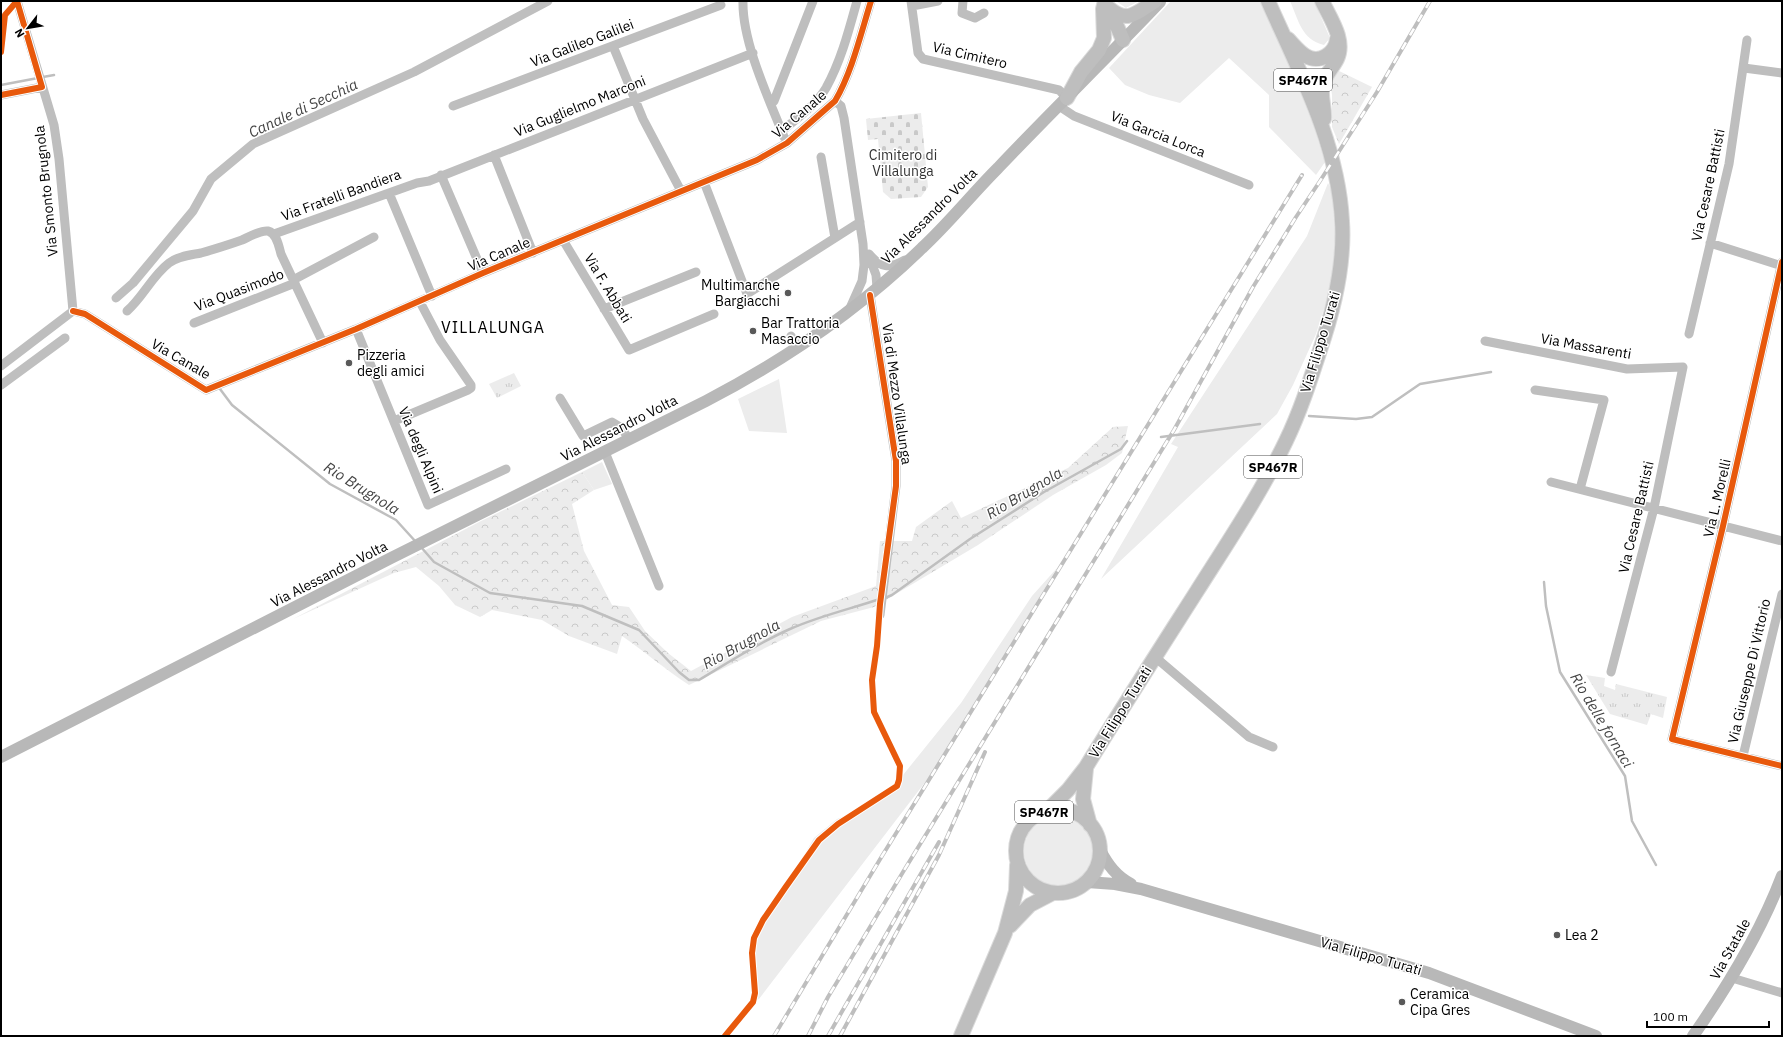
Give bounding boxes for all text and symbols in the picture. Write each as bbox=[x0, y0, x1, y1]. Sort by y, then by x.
north arrow bbox=[8, 8, 48, 48]
street label: Via Galileo Galilei bbox=[528, 15, 636, 71]
text: N bbox=[11, 26, 27, 40]
street label: Via Cimitero bbox=[931, 38, 1009, 72]
road number: SP467R bbox=[1274, 69, 1332, 91]
street label: Via Guglielmo Marconi bbox=[512, 71, 648, 141]
water label: Canale di Secchia bbox=[245, 74, 361, 142]
street label: Via Canale bbox=[768, 86, 830, 142]
street label: Via Garcia Lorca bbox=[1108, 107, 1209, 161]
street label: Via Smonto Brugnola bbox=[30, 124, 62, 257]
street label: Via Cesare Battisti bbox=[1687, 127, 1729, 243]
park label: Cimitero di Villalunga bbox=[869, 146, 937, 180]
street label: Via Alessandro Volta bbox=[877, 164, 981, 268]
street label: Via Fratelli Bandiera bbox=[279, 165, 404, 225]
street label: Via Canale bbox=[465, 233, 533, 275]
street label: Via F. Abbati bbox=[580, 250, 636, 326]
street label: Via Quasimodo bbox=[192, 265, 286, 315]
place label: Multimarche Bargiacchi bbox=[701, 276, 780, 310]
marker: Multimarche Bargiacchi bbox=[783, 288, 793, 298]
street label: Via Filippo Turati bbox=[1296, 289, 1344, 395]
place label: Bar Trattoria Masaccio bbox=[761, 314, 840, 348]
district label: VILLALUNGA bbox=[441, 317, 545, 337]
street label: Via di Mezzo Villalunga bbox=[878, 322, 916, 466]
marker: Bar Trattoria Masaccio bbox=[748, 326, 758, 336]
street label: Via Massarenti bbox=[1539, 329, 1633, 363]
street label: Via Canale bbox=[148, 335, 214, 383]
place label: Pizzeria degli amici bbox=[357, 346, 425, 380]
marker: Pizzeria degli amici bbox=[344, 358, 354, 368]
street label: Via Alessandro Volta bbox=[558, 391, 681, 465]
street label: Via degli Alpini bbox=[395, 404, 447, 496]
road number: SP467R bbox=[1244, 456, 1302, 478]
water label: Rio Brugnola bbox=[321, 457, 403, 519]
street label: Via L. Morelli bbox=[1699, 457, 1735, 539]
street label: Via Cesare Battisti bbox=[1614, 459, 1658, 575]
water label: Rio Brugnola bbox=[982, 463, 1066, 523]
street label: Via Alessandro Volta bbox=[268, 537, 391, 611]
street label: Via Giuseppe Di Vittorio bbox=[1724, 597, 1774, 745]
water label: Rio Brugnola bbox=[699, 615, 783, 673]
street label: Via Filippo Turati bbox=[1085, 663, 1155, 761]
water label: Rio delle fornaci bbox=[1566, 669, 1638, 771]
road number: SP467R bbox=[1015, 801, 1073, 823]
street label: Via Statale bbox=[1706, 915, 1754, 983]
place label: Lea 2 bbox=[1565, 926, 1599, 944]
marker: Lea 2 bbox=[1552, 930, 1562, 940]
street label: Via Filippo Turati bbox=[1318, 933, 1424, 979]
place label: Ceramica Cipa Gres bbox=[1410, 985, 1471, 1019]
marker: Ceramica Cipa Gres bbox=[1397, 997, 1407, 1007]
scale bar bbox=[1647, 1003, 1769, 1029]
text: 100 m bbox=[1653, 1009, 1688, 1024]

